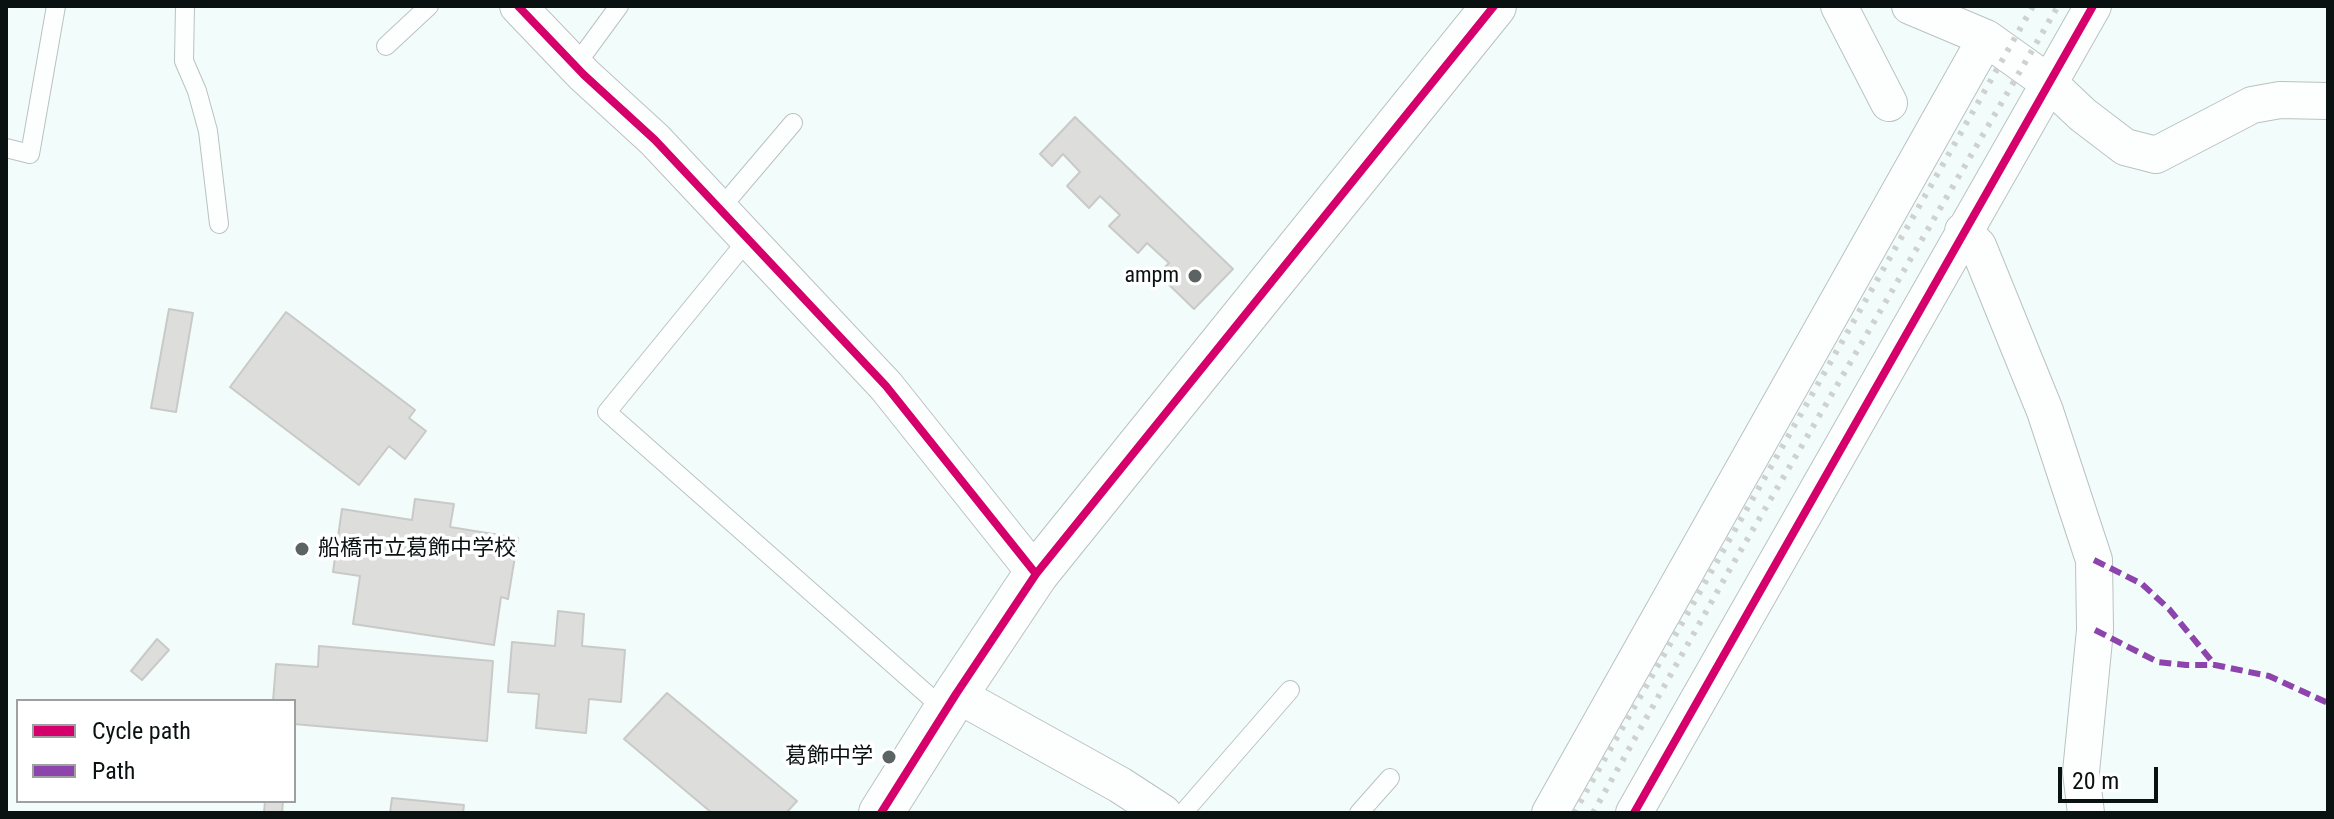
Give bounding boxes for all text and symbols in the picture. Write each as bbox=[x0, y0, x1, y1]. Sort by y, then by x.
place label: ampm bbox=[1124, 263, 1179, 289]
marker: ampm bbox=[1186, 267, 1204, 285]
place label: 船橋市立葛飾中学校 bbox=[318, 536, 516, 562]
marker: 船橋市立葛飾中学校 bbox=[293, 540, 311, 558]
legend bbox=[16, 699, 296, 803]
text: Cycle path bbox=[92, 717, 191, 745]
place label: 葛飾中学 bbox=[785, 744, 873, 770]
marker: 葛飾中学 bbox=[880, 748, 898, 766]
scale bar bbox=[2062, 751, 2162, 801]
text: Path bbox=[92, 757, 135, 785]
text: 20 m bbox=[2072, 767, 2119, 795]

